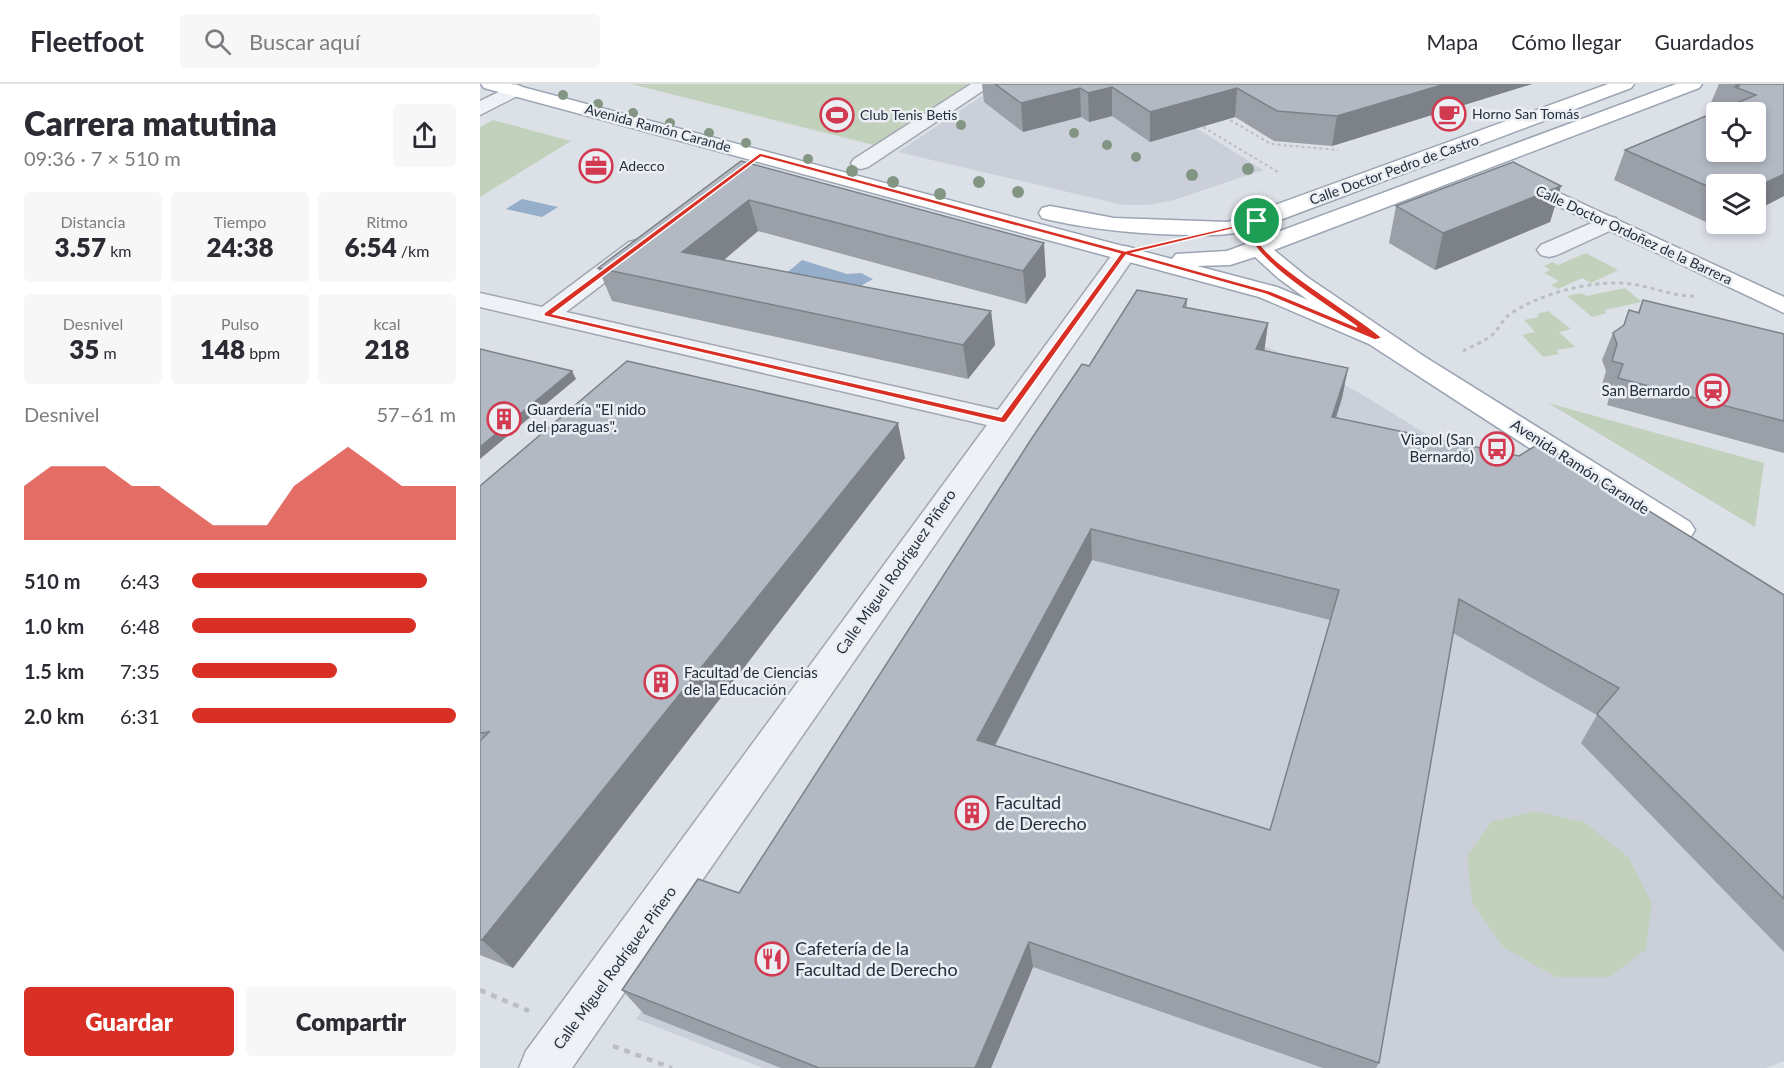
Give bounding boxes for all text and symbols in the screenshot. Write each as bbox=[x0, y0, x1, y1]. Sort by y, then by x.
search box bbox=[180, 14, 600, 68]
text: Fleetfoot bbox=[30, 24, 144, 58]
icon: search bbox=[201, 25, 234, 58]
text: Buscar aquí bbox=[249, 28, 360, 55]
text: Mapa bbox=[1426, 29, 1478, 54]
text: Cómo llegar bbox=[1511, 29, 1622, 54]
text: Guardados bbox=[1655, 29, 1754, 54]
cafe icon: Horno San Tomás bbox=[1431, 96, 1467, 132]
sports icon: Club Tenis Betis bbox=[819, 97, 855, 133]
street label: Avenida Ramón Carande bbox=[583, 100, 733, 155]
map controls bbox=[1706, 102, 1766, 234]
button: locate bbox=[1706, 102, 1766, 162]
text: Carrera matutina bbox=[24, 103, 277, 143]
button: share bbox=[393, 104, 456, 167]
place label: Horno San Tomás bbox=[1472, 105, 1579, 122]
place label: Club Tenis Betis bbox=[860, 106, 957, 123]
street label: Calle Doctor Pedro de Castro bbox=[1307, 131, 1481, 208]
text: 09:36 · 7 × 510 m bbox=[24, 146, 181, 170]
office icon: Adecco bbox=[578, 148, 614, 184]
place label: Adecco bbox=[619, 157, 665, 174]
button: layers bbox=[1706, 174, 1766, 234]
street label: Calle Doctor Ordoñez de la Barrera bbox=[1533, 181, 1735, 288]
pin bbox=[1231, 195, 1282, 246]
icon: arrive bbox=[1240, 204, 1273, 237]
text: Distancia bbox=[61, 212, 125, 231]
text: Tiempo bbox=[214, 212, 266, 231]
text: Ritmo bbox=[366, 212, 408, 231]
text: 3.57 bbox=[55, 231, 106, 263]
text: 24:38 bbox=[206, 231, 274, 263]
text: 6:54 bbox=[345, 231, 397, 263]
text: km bbox=[106, 241, 131, 260]
text: /km bbox=[397, 241, 429, 260]
text: Desnivel bbox=[63, 314, 123, 333]
text: Pulso bbox=[221, 314, 259, 333]
text: kcal bbox=[373, 314, 401, 333]
text: 35 bbox=[69, 333, 99, 365]
text: 148 bbox=[200, 333, 245, 365]
text: 218 bbox=[364, 333, 410, 365]
text: m bbox=[99, 343, 117, 362]
text: bpm bbox=[245, 343, 280, 362]
station icon: San Bernardo bbox=[1695, 373, 1731, 409]
place label: San Bernardo bbox=[1601, 381, 1690, 399]
place label: Guardería "El nido del paraguas". bbox=[527, 400, 646, 435]
building icon: Guardería "El nido del paraguas". bbox=[486, 401, 522, 437]
text: Desnivel bbox=[24, 402, 100, 426]
text: 57–61 m bbox=[376, 402, 456, 426]
street label: Avenida Ramón Carande bbox=[1508, 415, 1653, 518]
place label: Viapol (San Bernardo) bbox=[1401, 430, 1474, 465]
bus stop icon: Viapol (San Bernardo) bbox=[1479, 431, 1515, 467]
street label: Calle Miguel Rodríguez Piñero bbox=[831, 485, 959, 657]
text: 510 m bbox=[24, 569, 80, 593]
text: 6:43 bbox=[120, 569, 160, 593]
text: 1.0 km bbox=[24, 614, 84, 638]
text: 6:48 bbox=[120, 614, 160, 638]
text: 1.5 km bbox=[24, 659, 84, 683]
text: 7:35 bbox=[120, 659, 160, 683]
place label: Facultad de Ciencias de la Educación bbox=[684, 663, 818, 698]
building icon: Facultad de Ciencias de la Educación bbox=[643, 664, 679, 700]
text: 2.0 km bbox=[24, 704, 84, 728]
text: 6:31 bbox=[120, 704, 160, 728]
place label: Facultad de Derecho bbox=[995, 791, 1087, 834]
building icon: Facultad de Derecho bbox=[954, 795, 990, 831]
street label: Calle Miguel Rodríguez Piñero bbox=[549, 882, 679, 1053]
place label: Cafetería de la Facultad de Derecho bbox=[795, 937, 958, 980]
restaurant icon: Cafetería de la Facultad de Derecho bbox=[754, 941, 790, 977]
button: Guardar bbox=[24, 987, 234, 1056]
button: Compartir bbox=[246, 987, 456, 1056]

